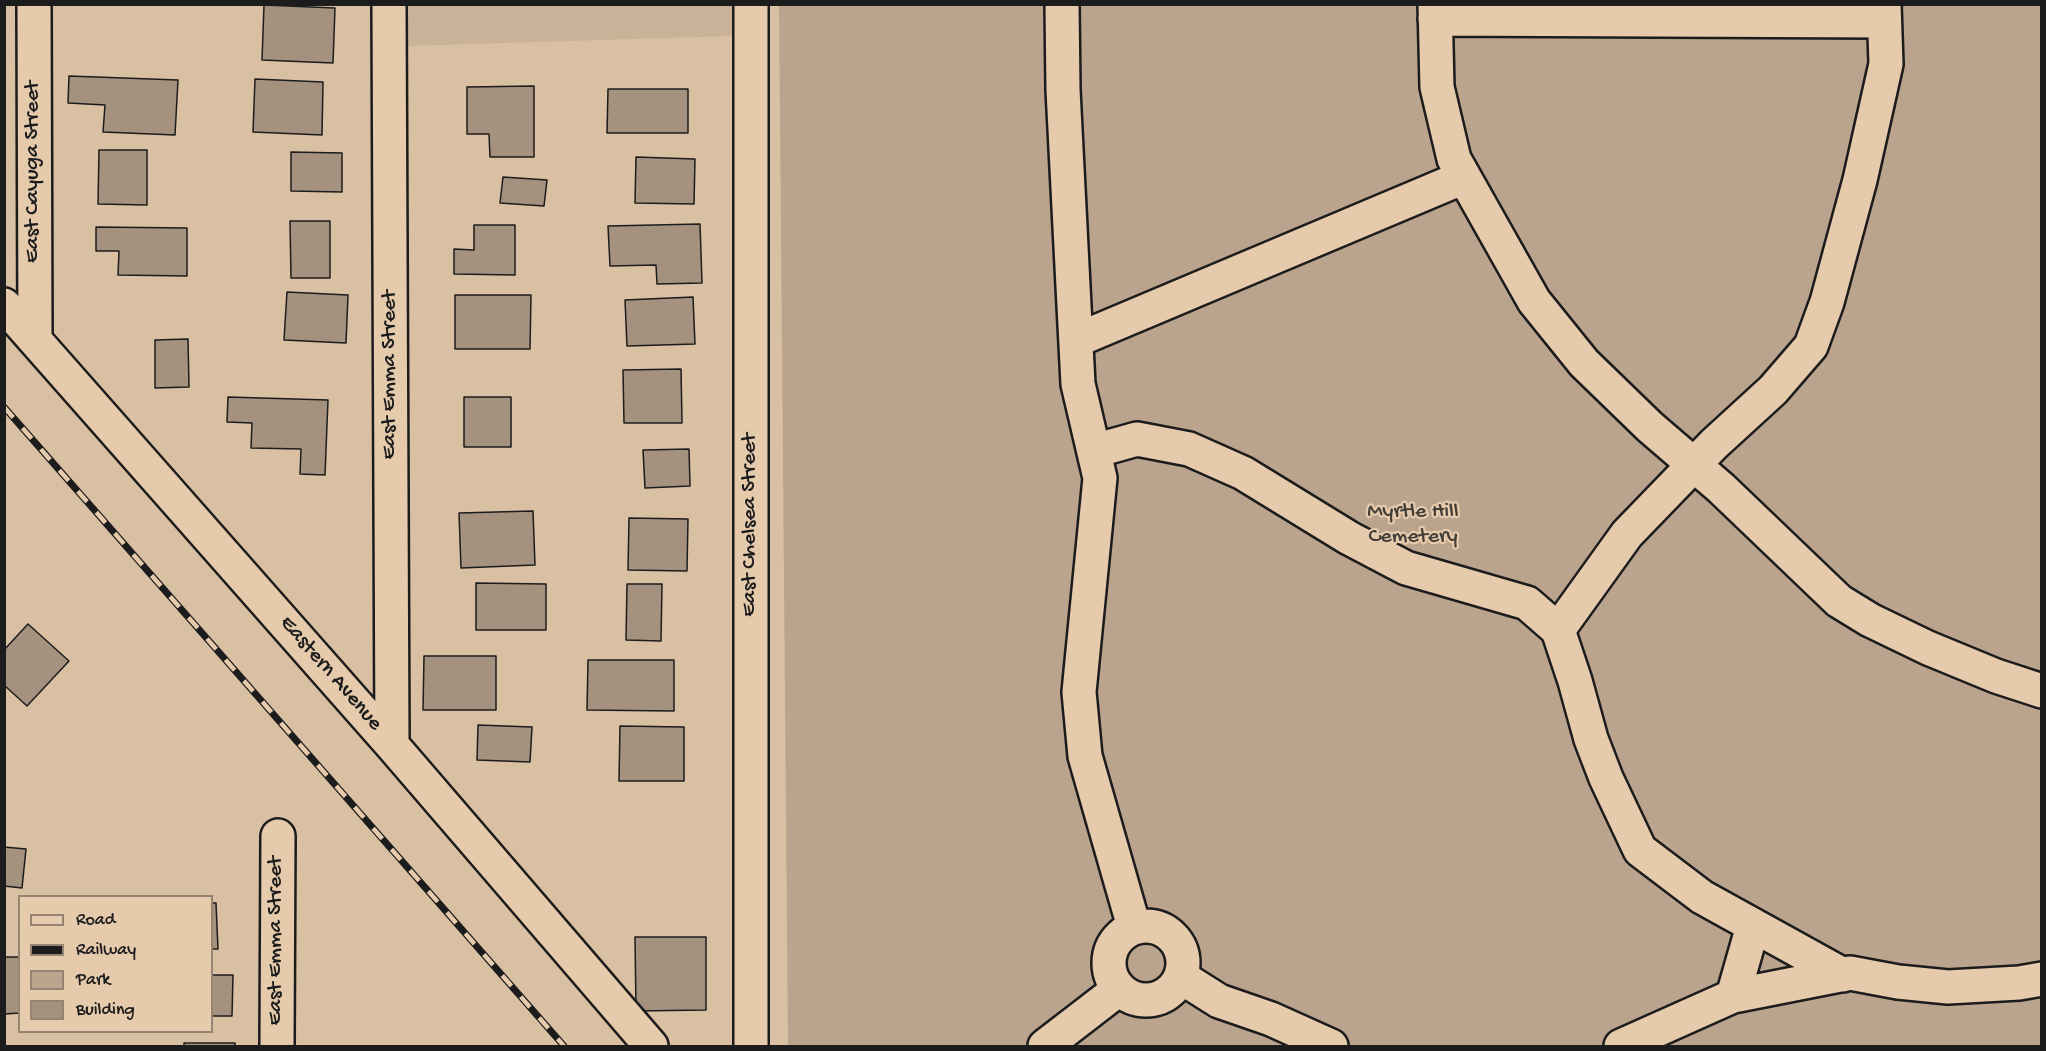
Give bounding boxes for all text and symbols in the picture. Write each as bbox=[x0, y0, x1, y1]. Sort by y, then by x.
street label: East Cayuga Street bbox=[21, 81, 47, 263]
street label: East Emma Street bbox=[378, 290, 404, 460]
street label: East Chelsea Street bbox=[738, 433, 764, 617]
park label: Myrtle Hill Cemetery bbox=[1367, 500, 1459, 552]
street label: Eastern Avenue bbox=[273, 611, 387, 737]
street label: East Emma Street bbox=[264, 856, 290, 1026]
legend bbox=[18, 895, 213, 1033]
text: Road bbox=[76, 910, 115, 931]
text: Railway bbox=[76, 940, 136, 961]
text: Park bbox=[76, 970, 110, 991]
text: Building bbox=[76, 1000, 135, 1021]

